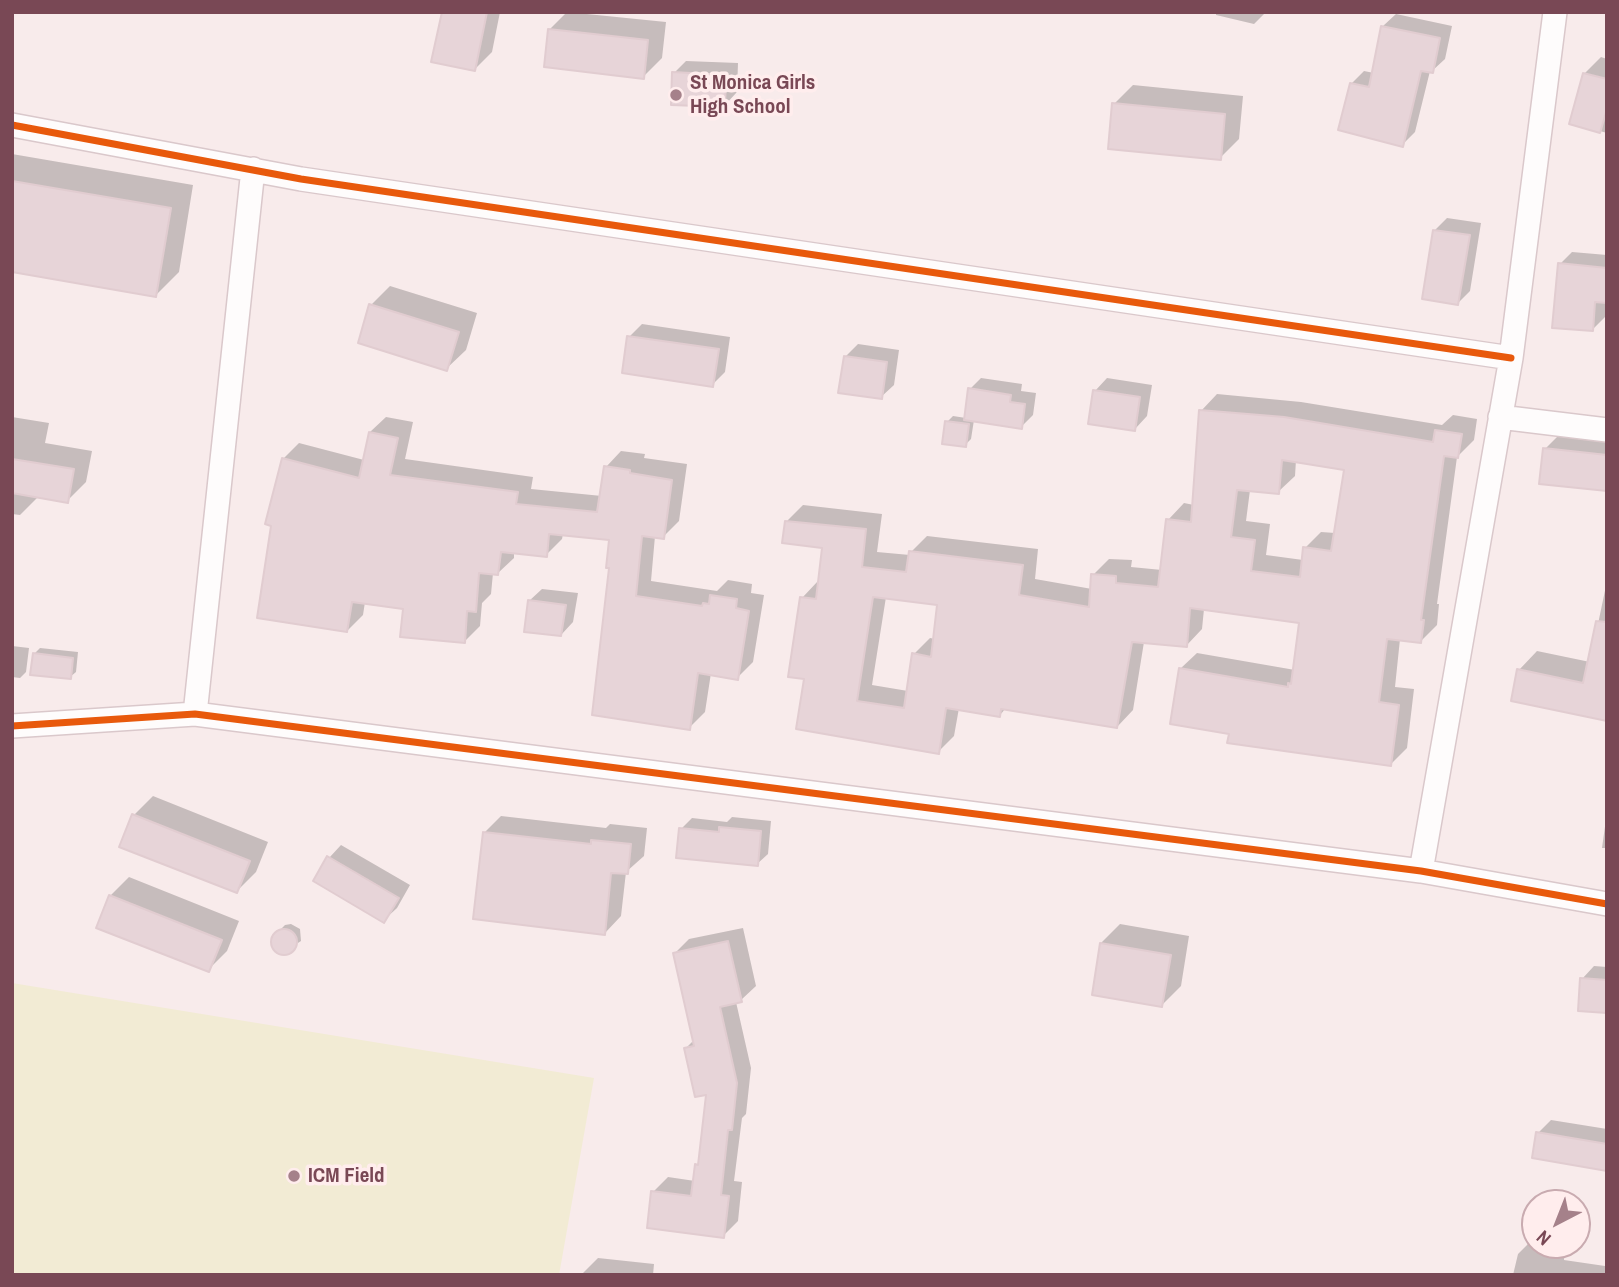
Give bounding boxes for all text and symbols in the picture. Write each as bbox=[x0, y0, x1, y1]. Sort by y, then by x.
place label: St Monica Girls High School bbox=[690, 70, 815, 120]
marker: St Monica Girls High School bbox=[668, 87, 684, 103]
place label: ICM Field bbox=[308, 1163, 385, 1189]
marker: ICM Field bbox=[286, 1168, 302, 1184]
north arrow bbox=[1521, 1189, 1591, 1259]
text: N bbox=[1530, 1225, 1556, 1252]

